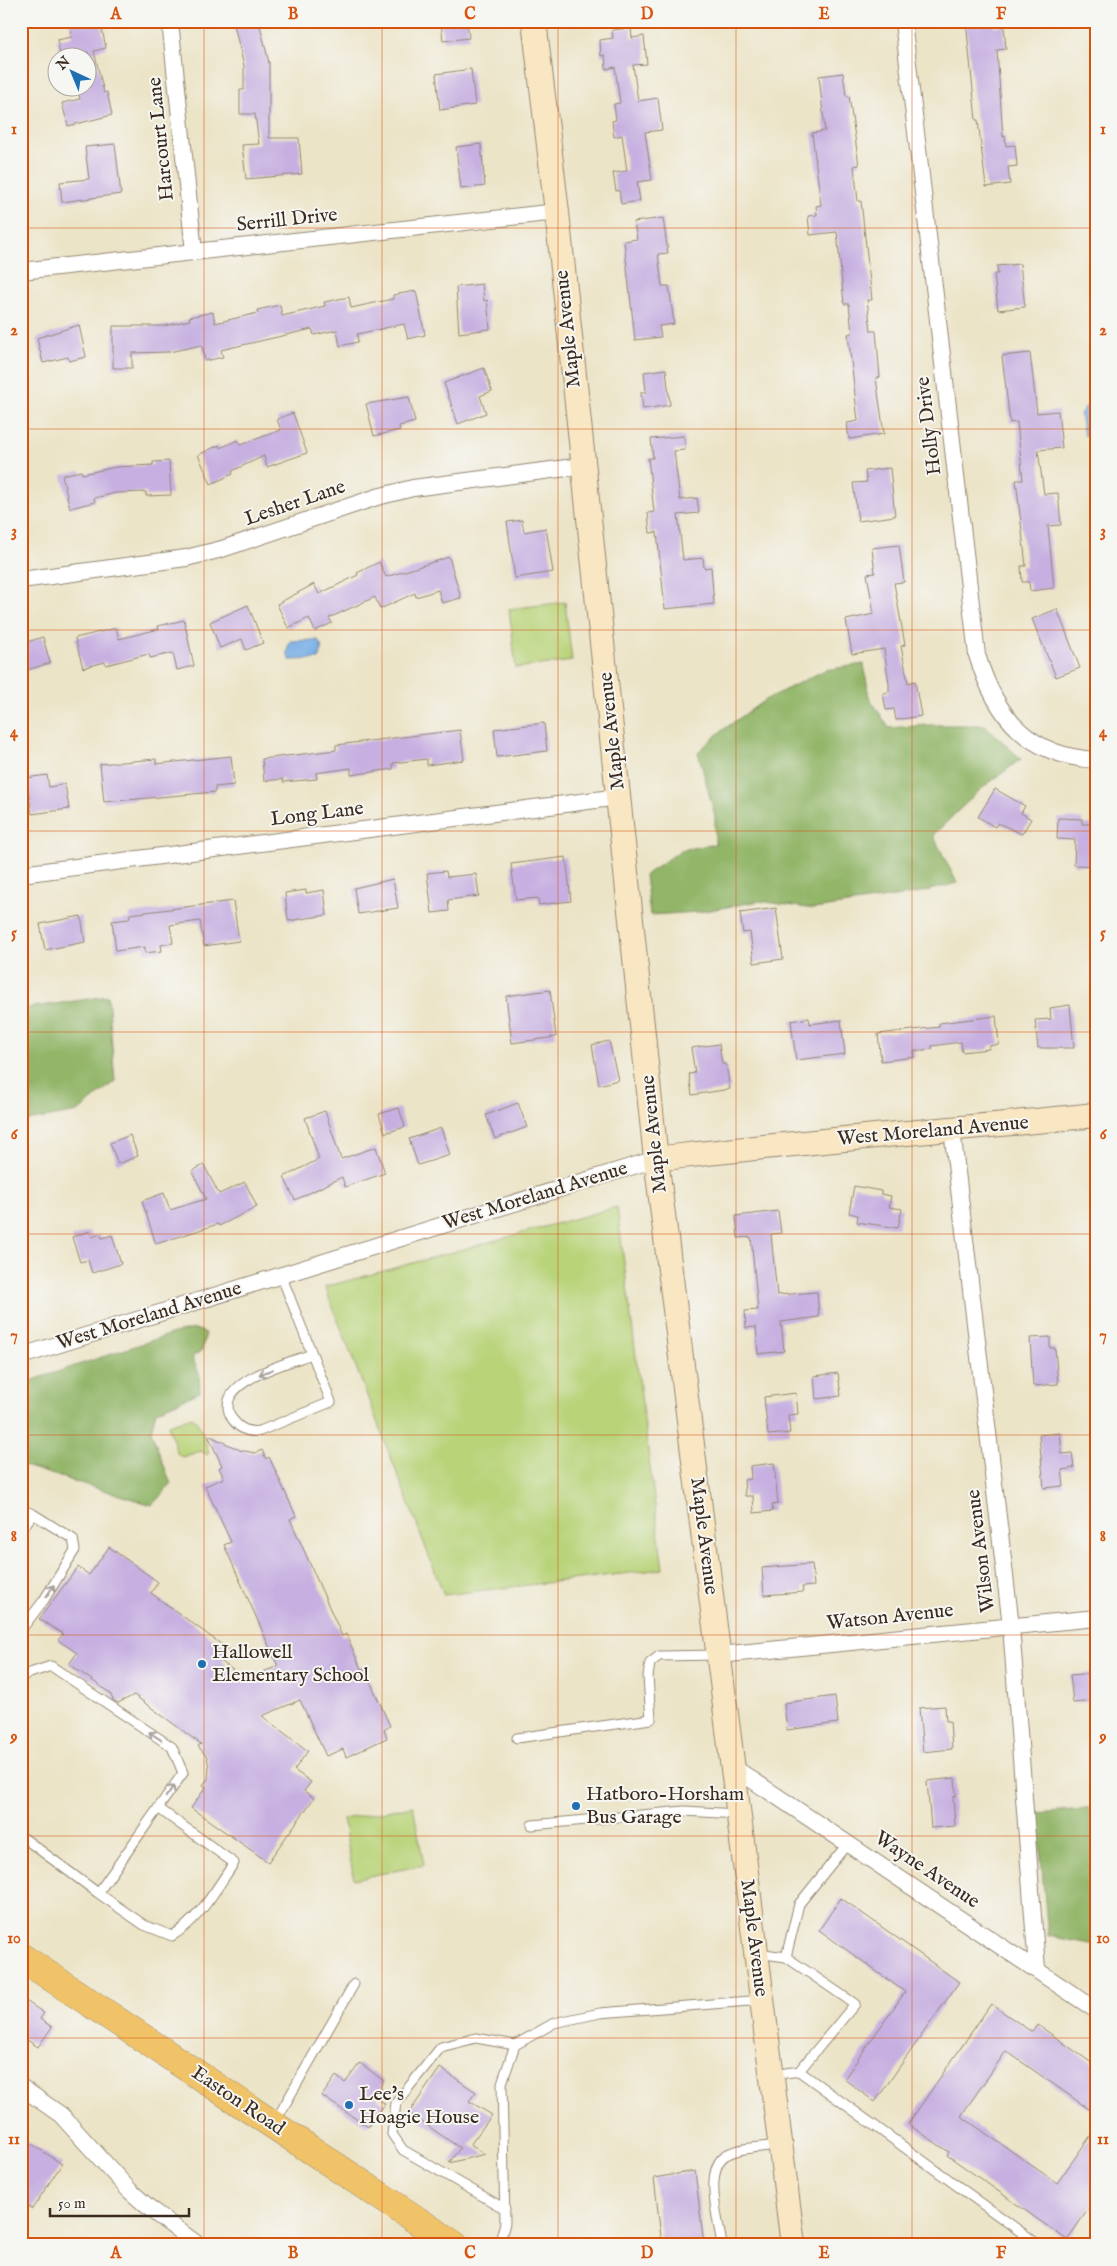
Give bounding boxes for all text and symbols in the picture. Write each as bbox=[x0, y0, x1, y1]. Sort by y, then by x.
text: A bbox=[110, 5, 123, 25]
text: B bbox=[288, 5, 299, 25]
text: C bbox=[464, 5, 476, 25]
text: D bbox=[641, 5, 654, 25]
text: E bbox=[818, 5, 830, 25]
text: F bbox=[996, 5, 1007, 25]
north arrow bbox=[48, 48, 98, 98]
text: N bbox=[52, 53, 74, 75]
street label: Harcourt Lane bbox=[142, 76, 180, 202]
text: 1 bbox=[11, 120, 17, 140]
text: 1 bbox=[1100, 120, 1106, 140]
street label: Serrill Drive bbox=[235, 202, 339, 238]
street label: Maple Avenue bbox=[549, 269, 587, 389]
text: 2 bbox=[10, 321, 18, 341]
text: 2 bbox=[1099, 321, 1107, 341]
street label: Holly Drive bbox=[911, 375, 947, 477]
street label: Lesher Lane bbox=[241, 474, 349, 532]
text: 3 bbox=[11, 522, 17, 542]
text: 3 bbox=[1100, 522, 1106, 542]
street label: Maple Avenue bbox=[593, 671, 631, 791]
text: 4 bbox=[10, 723, 19, 743]
text: 4 bbox=[1099, 723, 1108, 743]
street label: Long Lane bbox=[269, 796, 365, 832]
text: 5 bbox=[11, 924, 17, 944]
text: 5 bbox=[1100, 924, 1106, 944]
street label: Maple Avenue bbox=[635, 1074, 673, 1194]
street label: West Moreland Avenue bbox=[836, 1110, 1030, 1152]
text: 6 bbox=[11, 1125, 19, 1145]
text: 6 bbox=[1100, 1125, 1108, 1145]
street label: West Moreland Avenue bbox=[439, 1156, 631, 1236]
street label: West Moreland Avenue bbox=[53, 1276, 245, 1356]
text: 7 bbox=[10, 1326, 18, 1346]
text: 7 bbox=[1099, 1326, 1107, 1346]
one-way arrow bbox=[259, 1367, 274, 1377]
street label: Maple Avenue bbox=[684, 1476, 724, 1596]
street label: Wilson Avenue bbox=[961, 1488, 1001, 1614]
text: 8 bbox=[11, 1527, 17, 1547]
text: 8 bbox=[1100, 1527, 1106, 1547]
one-way arrow bbox=[45, 1584, 55, 1598]
street label: Watson Avenue bbox=[825, 1598, 955, 1636]
place label: Hallowell Elementary School bbox=[212, 1640, 370, 1688]
marker: Hallowell Elementary School bbox=[196, 1658, 208, 1670]
text: 9 bbox=[10, 1728, 18, 1748]
text: 9 bbox=[1099, 1728, 1107, 1748]
one-way arrow bbox=[148, 1730, 162, 1741]
place label: Hatboro-Horsham Bus Garage bbox=[586, 1782, 744, 1830]
one-way arrow bbox=[165, 1784, 175, 1798]
marker: Hatboro-Horsham Bus Garage bbox=[570, 1800, 582, 1812]
street label: Wayne Avenue bbox=[870, 1826, 984, 1914]
street label: Maple Avenue bbox=[734, 1878, 774, 1998]
text: 10 bbox=[7, 1929, 21, 1949]
text: 10 bbox=[1096, 1929, 1110, 1949]
street label: Easton Road bbox=[187, 2061, 290, 2142]
place label: Lee's Hoagie House bbox=[359, 2082, 479, 2130]
marker: Lee's Hoagie House bbox=[343, 2099, 355, 2111]
text: 11 bbox=[8, 2130, 20, 2150]
text: 11 bbox=[1097, 2130, 1109, 2150]
scale bar bbox=[50, 2186, 189, 2218]
text: 50 m bbox=[58, 2194, 86, 2213]
text: A bbox=[110, 2244, 123, 2264]
text: B bbox=[288, 2244, 299, 2264]
text: C bbox=[464, 2244, 476, 2264]
text: D bbox=[641, 2244, 654, 2264]
text: E bbox=[818, 2244, 830, 2264]
text: F bbox=[996, 2244, 1007, 2264]

